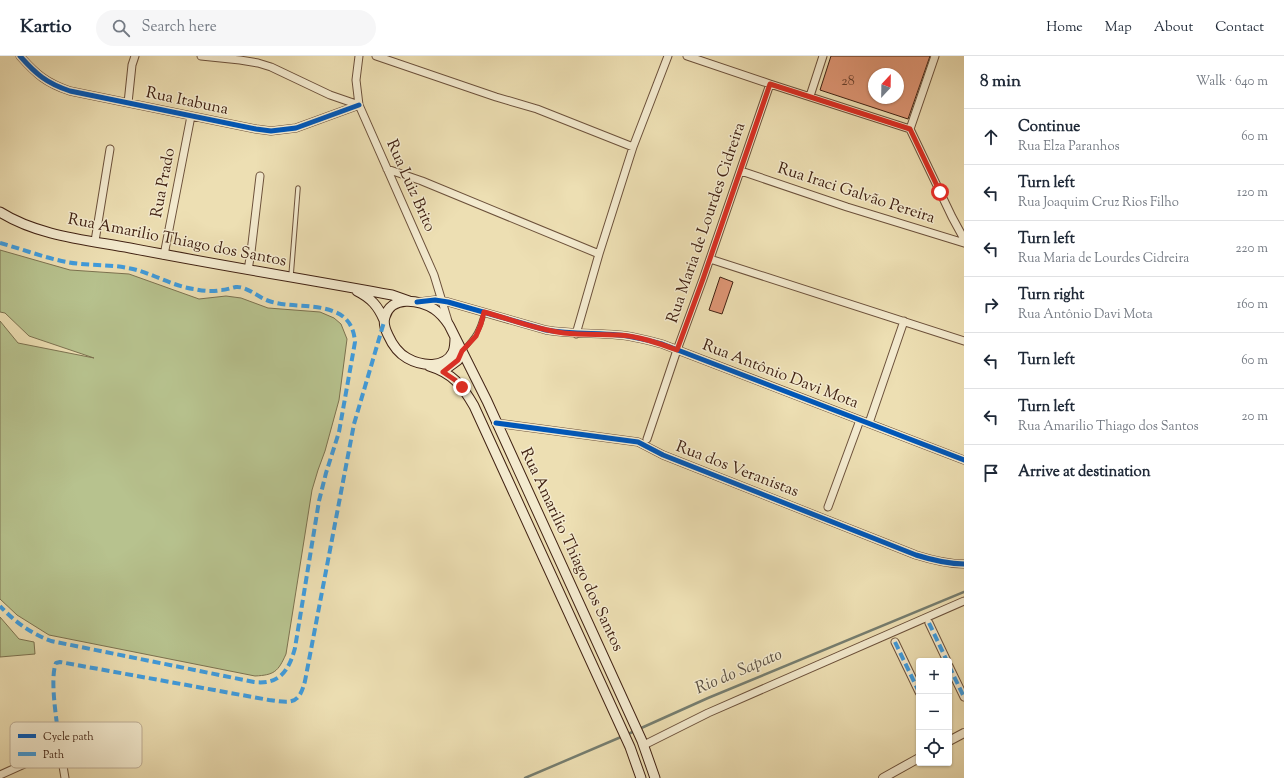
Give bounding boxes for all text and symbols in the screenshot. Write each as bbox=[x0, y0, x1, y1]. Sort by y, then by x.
search box bbox=[96, 10, 376, 46]
text: Kartio bbox=[20, 14, 72, 41]
icon: search bbox=[110, 17, 132, 39]
text: Search here bbox=[142, 17, 217, 38]
text: Home bbox=[1046, 18, 1083, 38]
text: Map bbox=[1105, 18, 1132, 38]
text: About bbox=[1154, 18, 1193, 38]
text: Contact bbox=[1215, 18, 1264, 38]
north arrow bbox=[868, 68, 904, 104]
text: 8 min bbox=[980, 70, 1021, 94]
house number: 28 bbox=[841, 72, 855, 92]
text: Walk · 640 m bbox=[1196, 73, 1268, 91]
street label: Rua Itabuna bbox=[144, 82, 231, 122]
text: Continue bbox=[1018, 117, 1080, 138]
street label: Rua Maria de Lourdes Cidreira bbox=[662, 119, 752, 326]
icon: ahead bbox=[980, 126, 1002, 148]
text: 60 m bbox=[1241, 128, 1268, 146]
street label: Rua Luiz Brito bbox=[379, 136, 441, 236]
text: Rua Elza Paranhos bbox=[1018, 138, 1120, 156]
street label: Rua Prado bbox=[146, 146, 182, 220]
street label: Rua Iraci Galvão Pereira bbox=[774, 158, 938, 230]
text: Turn left bbox=[1018, 173, 1075, 194]
icon: left bbox=[980, 182, 1002, 204]
route start bbox=[931, 183, 949, 201]
text: 120 m bbox=[1237, 184, 1268, 202]
text: Rua Joaquim Cruz Rios Filho bbox=[1018, 194, 1179, 212]
street label: Rua Amarilio Thiago dos Santos bbox=[66, 209, 288, 273]
text: Turn left bbox=[1018, 229, 1075, 250]
icon: left bbox=[980, 238, 1002, 260]
text: 220 m bbox=[1235, 240, 1268, 258]
text: Rua Maria de Lourdes Cidreira bbox=[1018, 250, 1189, 268]
text: Turn right bbox=[1018, 285, 1084, 306]
icon: right bbox=[980, 294, 1002, 316]
text: 160 m bbox=[1237, 296, 1268, 314]
text: Rua Antônio Davi Mota bbox=[1018, 306, 1153, 324]
street label: Rua Antônio Davi Mota bbox=[699, 335, 862, 416]
icon: left bbox=[980, 350, 1002, 372]
text: Turn left bbox=[1018, 350, 1075, 371]
text: 60 m bbox=[1241, 352, 1268, 370]
route end bbox=[453, 378, 471, 396]
text: Turn left bbox=[1018, 397, 1075, 418]
icon: left bbox=[980, 406, 1002, 428]
text: 20 m bbox=[1242, 408, 1268, 426]
text: Rua Amarilio Thiago dos Santos bbox=[1018, 418, 1199, 436]
street label: Rua dos Veranistas bbox=[672, 436, 802, 504]
street label: Rua Amarilio Thiago dos Santos bbox=[514, 444, 628, 656]
icon: arrive bbox=[980, 462, 1002, 484]
text: Arrive at destination bbox=[1018, 462, 1151, 483]
water label: Rio do Sapato bbox=[692, 643, 787, 701]
map controls bbox=[916, 658, 952, 766]
button: + bbox=[916, 658, 952, 694]
button: − bbox=[916, 694, 952, 730]
legend bbox=[10, 722, 142, 768]
text: Cycle path bbox=[43, 729, 94, 745]
button: locate bbox=[916, 730, 952, 766]
text: Path bbox=[43, 747, 65, 763]

